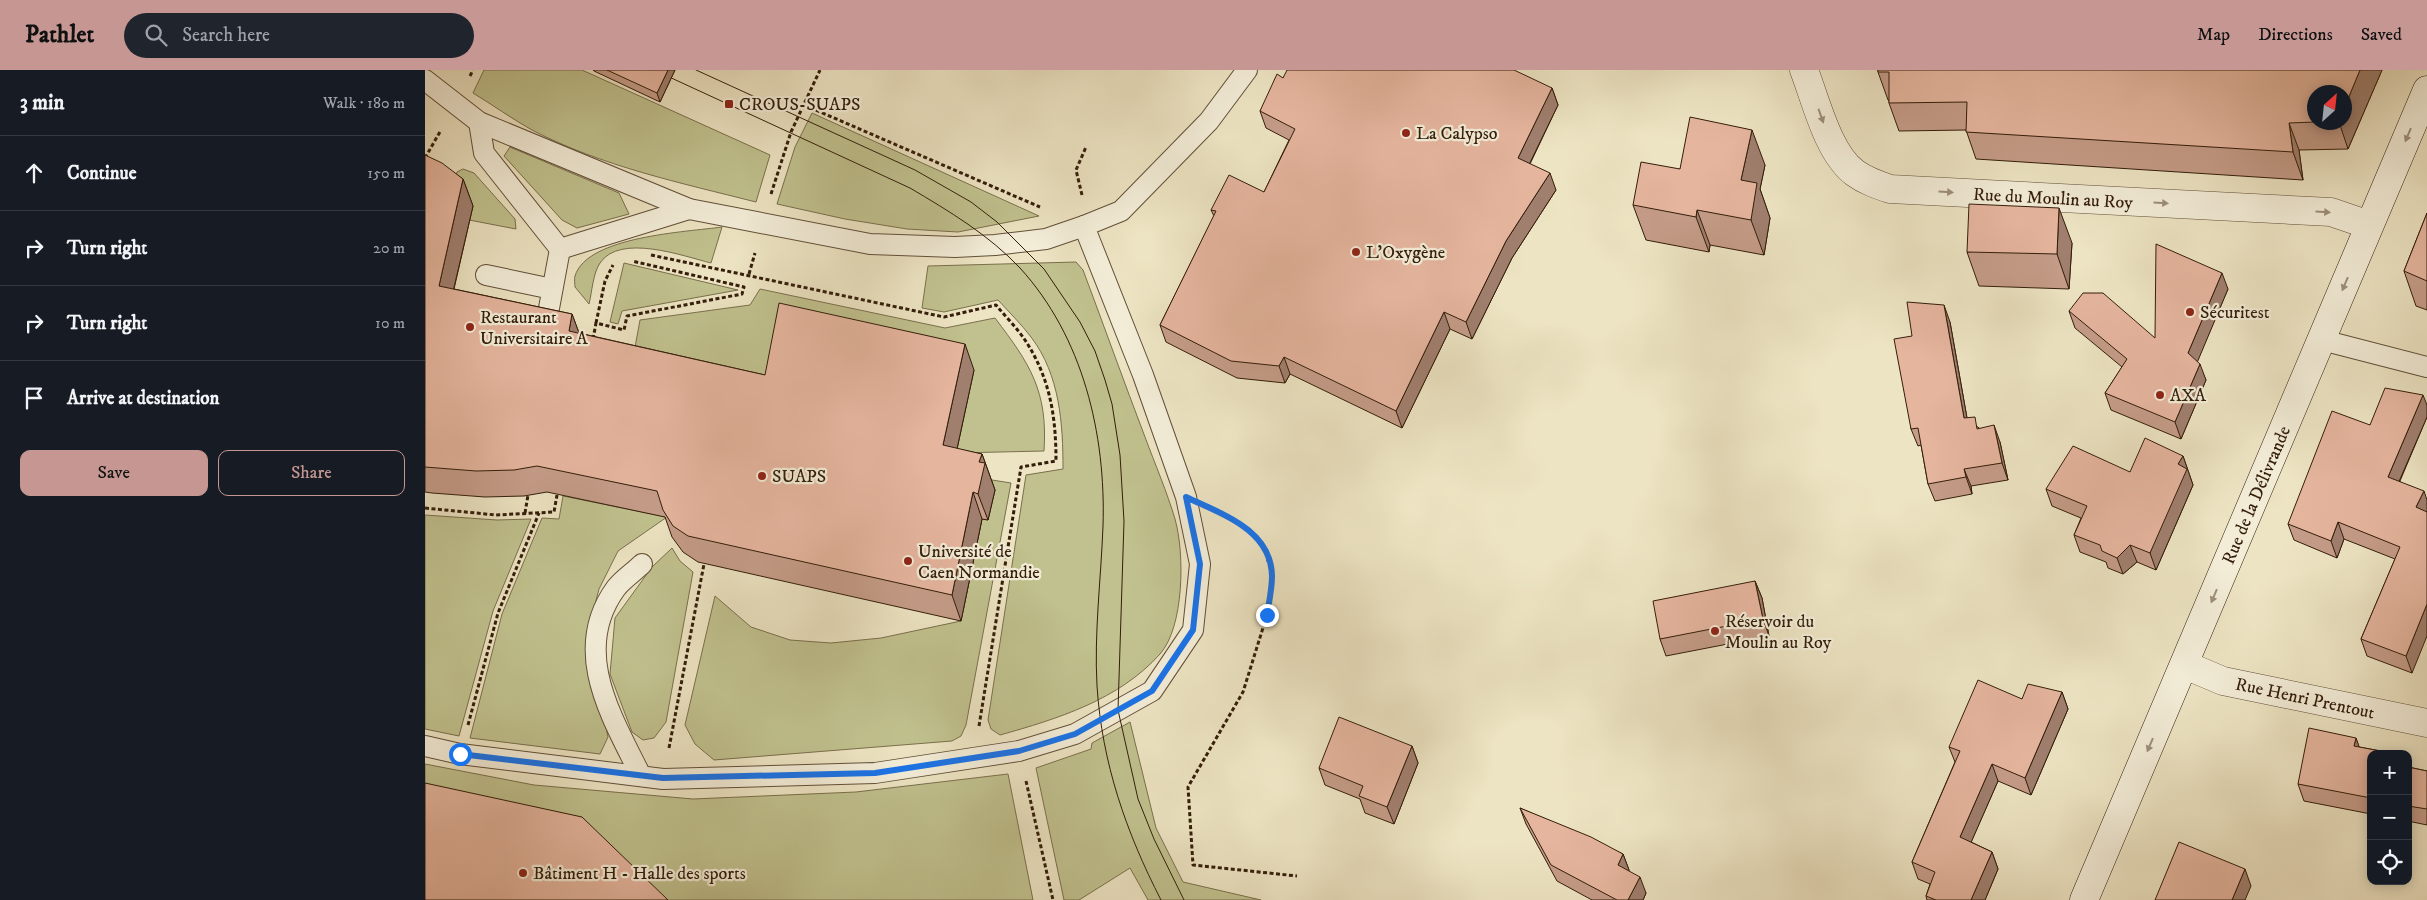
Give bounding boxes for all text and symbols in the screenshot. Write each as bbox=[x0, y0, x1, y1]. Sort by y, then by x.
search box bbox=[124, 13, 474, 58]
text: Pathlet bbox=[25, 20, 94, 50]
icon: search bbox=[142, 21, 170, 49]
text: Search here bbox=[182, 24, 270, 47]
text: Map bbox=[2197, 24, 2230, 46]
text: Directions bbox=[2258, 24, 2333, 46]
text: Saved bbox=[2361, 24, 2402, 46]
north arrow bbox=[2307, 85, 2352, 130]
text: 3 min bbox=[20, 90, 65, 116]
text: Walk · 180 m bbox=[323, 93, 405, 113]
place label: CROUS-SUAPS bbox=[739, 94, 860, 116]
marker: CROUS-SUAPS bbox=[723, 98, 735, 110]
one-way arrow bbox=[1817, 109, 1825, 124]
place label: La Calypso bbox=[1416, 123, 1498, 145]
marker: La Calypso bbox=[1400, 127, 1412, 139]
one-way arrow bbox=[2403, 128, 2411, 142]
icon: ahead bbox=[20, 159, 48, 187]
text: Continue bbox=[67, 162, 137, 185]
text: 150 m bbox=[367, 163, 405, 183]
street label: Rue du Moulin au Roy bbox=[1973, 184, 2134, 214]
one-way arrow bbox=[1939, 188, 1955, 196]
one-way arrow bbox=[2153, 200, 2169, 208]
one-way arrow bbox=[2316, 208, 2332, 216]
icon: right bbox=[20, 234, 48, 262]
text: Turn right bbox=[67, 237, 147, 260]
text: 20 m bbox=[373, 238, 405, 258]
place label: L'Oxygène bbox=[1366, 242, 1445, 264]
marker: L'Oxygène bbox=[1350, 246, 1362, 258]
one-way arrow bbox=[2340, 277, 2348, 292]
place label: Sécuritest bbox=[2200, 302, 2270, 324]
marker: Sécuritest bbox=[2184, 306, 2196, 318]
place label: Restaurant Universitaire A bbox=[480, 307, 588, 350]
icon: right bbox=[20, 309, 48, 337]
text: Turn right bbox=[67, 312, 147, 335]
text: 10 m bbox=[375, 313, 405, 333]
marker: Restaurant Universitaire A bbox=[464, 321, 476, 333]
icon: arrive bbox=[20, 384, 48, 412]
place label: AXA bbox=[2170, 385, 2207, 407]
text: Arrive at destination bbox=[67, 387, 219, 410]
marker: AXA bbox=[2154, 389, 2166, 401]
street label: Rue de la Délivrande bbox=[2218, 423, 2296, 568]
button: Save bbox=[20, 450, 208, 496]
button: Share bbox=[218, 450, 405, 496]
place label: SUAPS bbox=[772, 466, 826, 488]
marker: SUAPS bbox=[756, 470, 768, 482]
place label: Université de Caen Normandie bbox=[918, 541, 1040, 584]
marker: Université de Caen Normandie bbox=[902, 555, 914, 567]
one-way arrow bbox=[2210, 589, 2218, 603]
route end bbox=[1256, 604, 1279, 627]
place label: Réservoir du Moulin au Roy bbox=[1725, 611, 1832, 654]
marker: Réservoir du Moulin au Roy bbox=[1709, 625, 1721, 637]
street label: Rue Henri Prentout bbox=[2233, 673, 2377, 725]
one-way arrow bbox=[2146, 738, 2154, 752]
route start bbox=[449, 743, 472, 766]
map controls bbox=[2367, 750, 2412, 885]
button: + bbox=[2367, 750, 2412, 795]
button: − bbox=[2367, 795, 2412, 840]
button: locate bbox=[2367, 840, 2412, 885]
place label: Bâtiment H - Halle des sports bbox=[533, 863, 746, 885]
marker: Bâtiment H - Halle des sports bbox=[517, 867, 529, 879]

